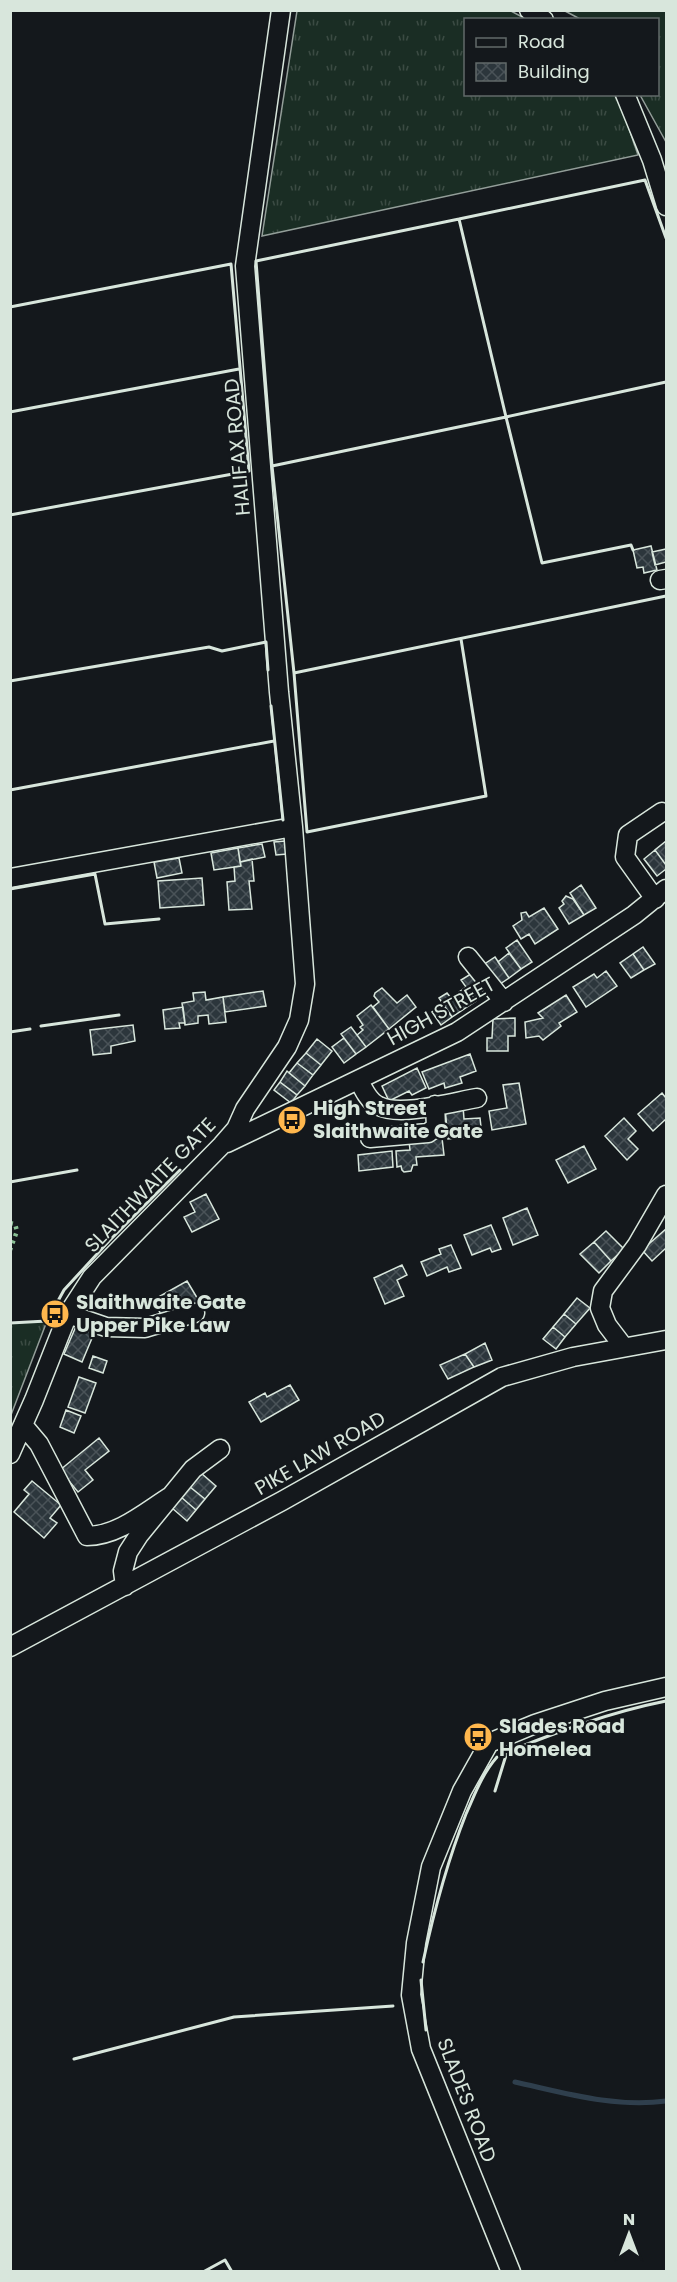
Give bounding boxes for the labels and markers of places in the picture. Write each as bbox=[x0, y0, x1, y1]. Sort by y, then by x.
place label: High Street Slaithwaite Gate bbox=[313, 1094, 483, 1145]
bus stop icon: High Street Slaithwaite Gate bbox=[276, 1104, 308, 1136]
place label: Slaithwaite Gate Upper Pike Law bbox=[76, 1288, 246, 1339]
bus stop icon: Slaithwaite Gate Upper Pike Law bbox=[39, 1298, 71, 1330]
place label: Slades Road Homelea bbox=[499, 1712, 625, 1763]
bus stop icon: Slades Road Homelea bbox=[462, 1721, 494, 1753]

